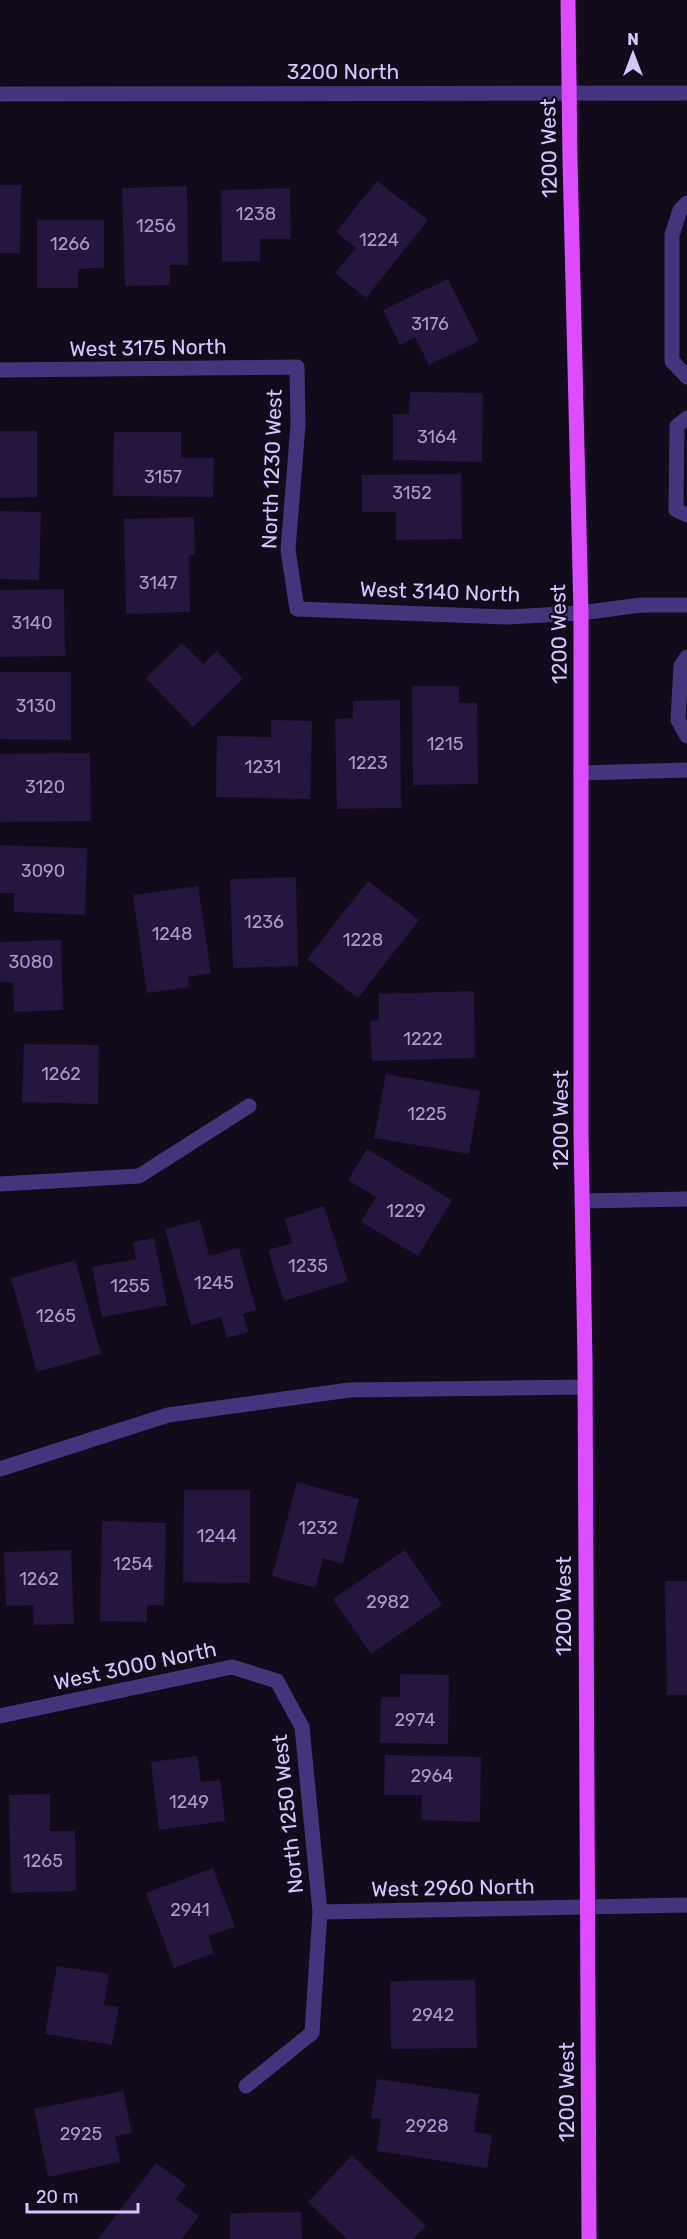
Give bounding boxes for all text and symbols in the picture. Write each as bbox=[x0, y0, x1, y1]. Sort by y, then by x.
north arrow bbox=[603, 24, 663, 84]
text: N bbox=[627, 30, 639, 49]
street label: 3200 North bbox=[287, 59, 399, 84]
street label: 1200 West bbox=[535, 98, 562, 198]
house number: 1238 bbox=[236, 203, 276, 225]
house number: 1256 bbox=[136, 215, 176, 237]
house number: 1224 bbox=[359, 229, 399, 251]
house number: 1266 bbox=[50, 233, 90, 255]
house number: 3176 bbox=[411, 313, 449, 335]
street label: West 3175 North bbox=[69, 334, 227, 361]
street label: North 1230 West bbox=[256, 389, 287, 549]
house number: 3164 bbox=[417, 426, 457, 448]
house number: 3157 bbox=[144, 466, 182, 488]
house number: 3152 bbox=[392, 482, 432, 504]
house number: 3147 bbox=[139, 572, 177, 594]
street label: West 3140 North bbox=[359, 576, 521, 607]
street label: 1200 West bbox=[545, 584, 572, 684]
house number: 3140 bbox=[12, 612, 52, 634]
house number: 3130 bbox=[16, 695, 56, 717]
house number: 1215 bbox=[427, 733, 463, 755]
house number: 1223 bbox=[348, 752, 388, 774]
house number: 1231 bbox=[245, 756, 281, 778]
house number: 3120 bbox=[25, 776, 65, 798]
house number: 3090 bbox=[21, 860, 65, 882]
house number: 1236 bbox=[244, 911, 284, 933]
house number: 1248 bbox=[152, 923, 192, 945]
house number: 1228 bbox=[343, 929, 383, 951]
house number: 3080 bbox=[8, 951, 54, 973]
house number: 1222 bbox=[403, 1028, 443, 1050]
house number: 1262 bbox=[41, 1063, 81, 1085]
street label: 1200 West bbox=[548, 1070, 573, 1170]
house number: 1225 bbox=[407, 1103, 447, 1125]
house number: 1229 bbox=[386, 1200, 426, 1222]
house number: 1235 bbox=[288, 1255, 328, 1277]
house number: 1245 bbox=[194, 1272, 234, 1294]
house number: 1255 bbox=[110, 1275, 150, 1297]
house number: 1265 bbox=[36, 1305, 76, 1327]
house number: 1232 bbox=[298, 1517, 338, 1539]
house number: 1244 bbox=[197, 1525, 237, 1547]
house number: 1254 bbox=[113, 1553, 153, 1575]
street label: 1200 West bbox=[551, 1556, 576, 1656]
house number: 1262 bbox=[19, 1568, 59, 1590]
house number: 2982 bbox=[366, 1591, 410, 1613]
street label: West 3000 North bbox=[51, 1636, 218, 1695]
house number: 2974 bbox=[394, 1709, 436, 1731]
street label: North 1250 West bbox=[267, 1733, 308, 1895]
house number: 2964 bbox=[410, 1765, 454, 1787]
house number: 1249 bbox=[169, 1791, 209, 1813]
house number: 1265 bbox=[23, 1850, 63, 1872]
street label: West 2960 North bbox=[371, 1874, 535, 1901]
house number: 2941 bbox=[170, 1899, 210, 1921]
house number: 2942 bbox=[412, 2004, 454, 2026]
street label: 1200 West bbox=[554, 2042, 579, 2142]
house number: 2928 bbox=[405, 2115, 449, 2137]
house number: 2925 bbox=[60, 2123, 102, 2145]
scale bar bbox=[27, 2176, 138, 2214]
text: 20 m bbox=[36, 2186, 78, 2208]

